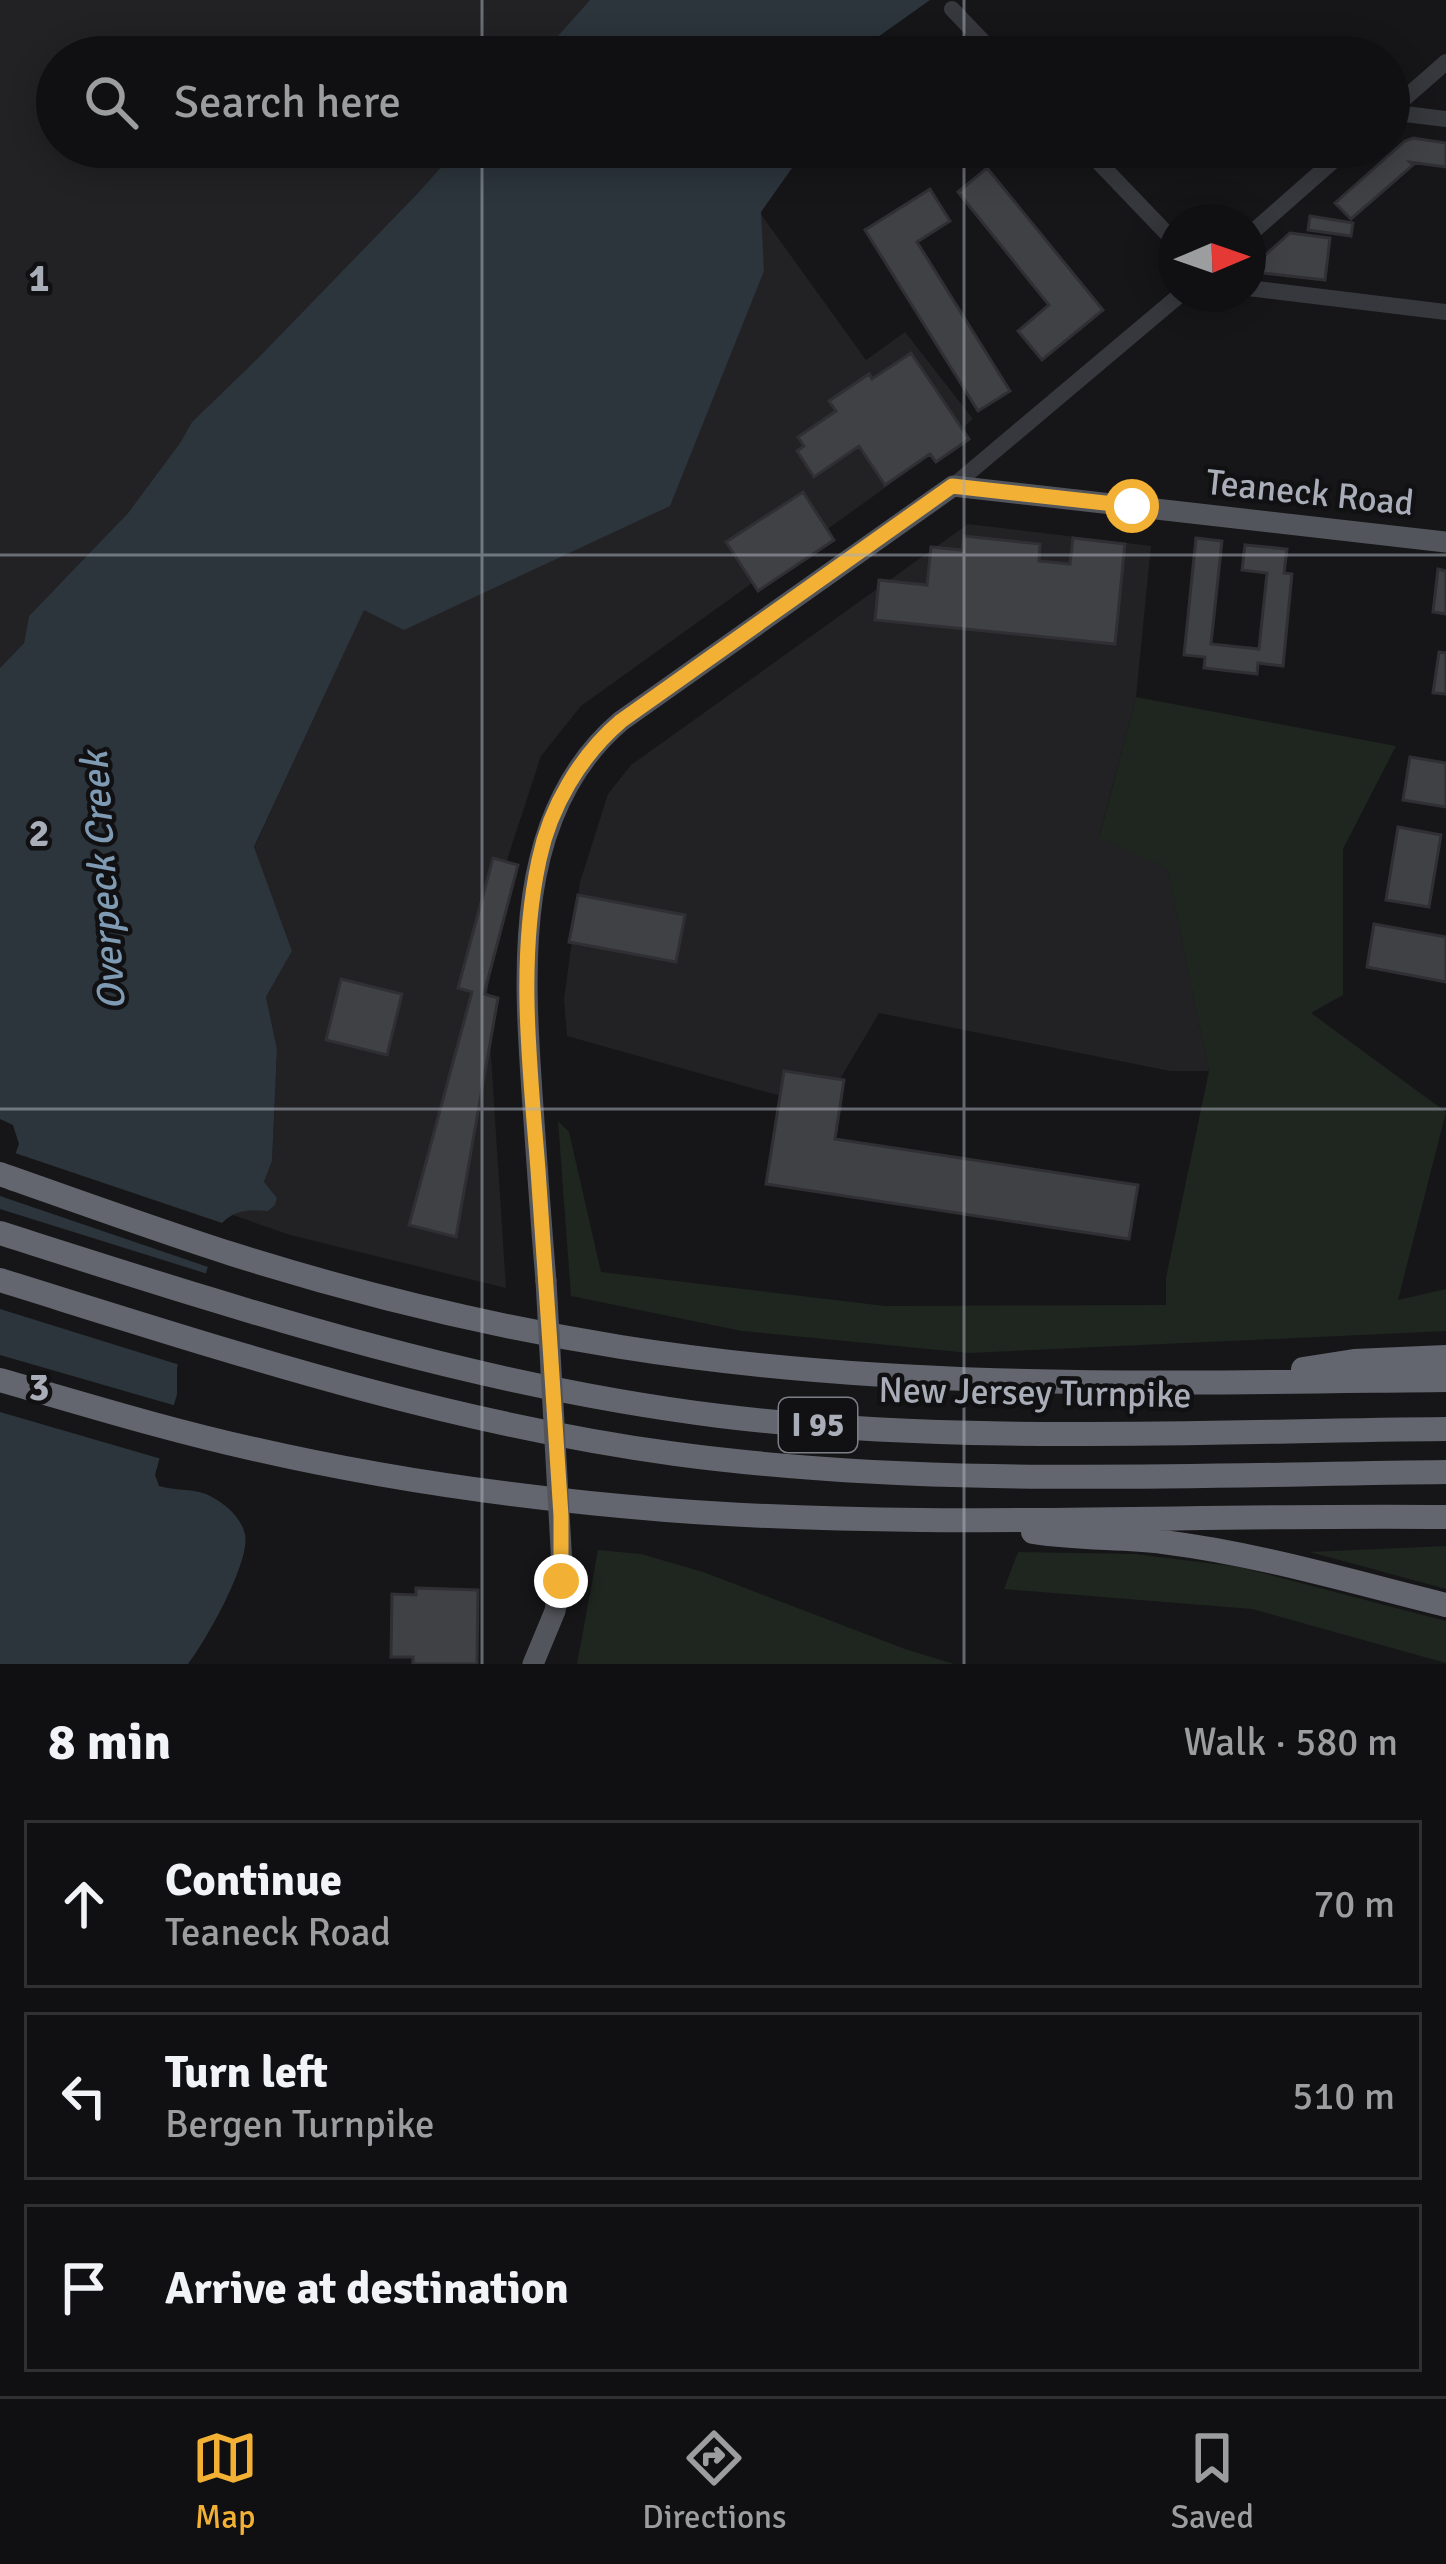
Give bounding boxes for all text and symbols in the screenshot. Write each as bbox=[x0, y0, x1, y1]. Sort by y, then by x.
search box bbox=[36, 36, 1410, 168]
icon: search bbox=[78, 69, 144, 135]
text: Search here bbox=[174, 75, 401, 130]
north arrow bbox=[1158, 204, 1266, 312]
text: 1 bbox=[28, 254, 50, 302]
street label: Teaneck Road bbox=[1204, 460, 1416, 526]
route start bbox=[1105, 479, 1159, 533]
water label: Overpeck Creek bbox=[70, 747, 136, 1012]
text: 2 bbox=[28, 809, 50, 857]
text: 3 bbox=[28, 1363, 50, 1411]
street label: New Jersey Turnpike bbox=[878, 1368, 1192, 1418]
road number: I 95 bbox=[779, 1398, 857, 1452]
route end bbox=[534, 1554, 588, 1608]
text: 8 min bbox=[48, 1711, 171, 1774]
text: Walk · 580 m bbox=[1184, 1718, 1398, 1766]
text: Continue bbox=[165, 1853, 342, 1908]
icon: ahead bbox=[51, 1871, 117, 1937]
text: 70 m bbox=[1313, 1880, 1395, 1928]
text: Teaneck Road bbox=[165, 1908, 391, 1956]
text: Turn left bbox=[165, 2045, 328, 2100]
icon: left bbox=[51, 2063, 117, 2129]
text: 510 m bbox=[1292, 2072, 1395, 2120]
text: Bergen Turnpike bbox=[165, 2100, 435, 2148]
icon: arrive bbox=[51, 2255, 117, 2321]
text: Arrive at destination bbox=[165, 2261, 569, 2316]
tab: Map bbox=[192, 2425, 258, 2538]
tab: Directions bbox=[642, 2425, 787, 2538]
tab: Saved bbox=[1171, 2425, 1254, 2538]

